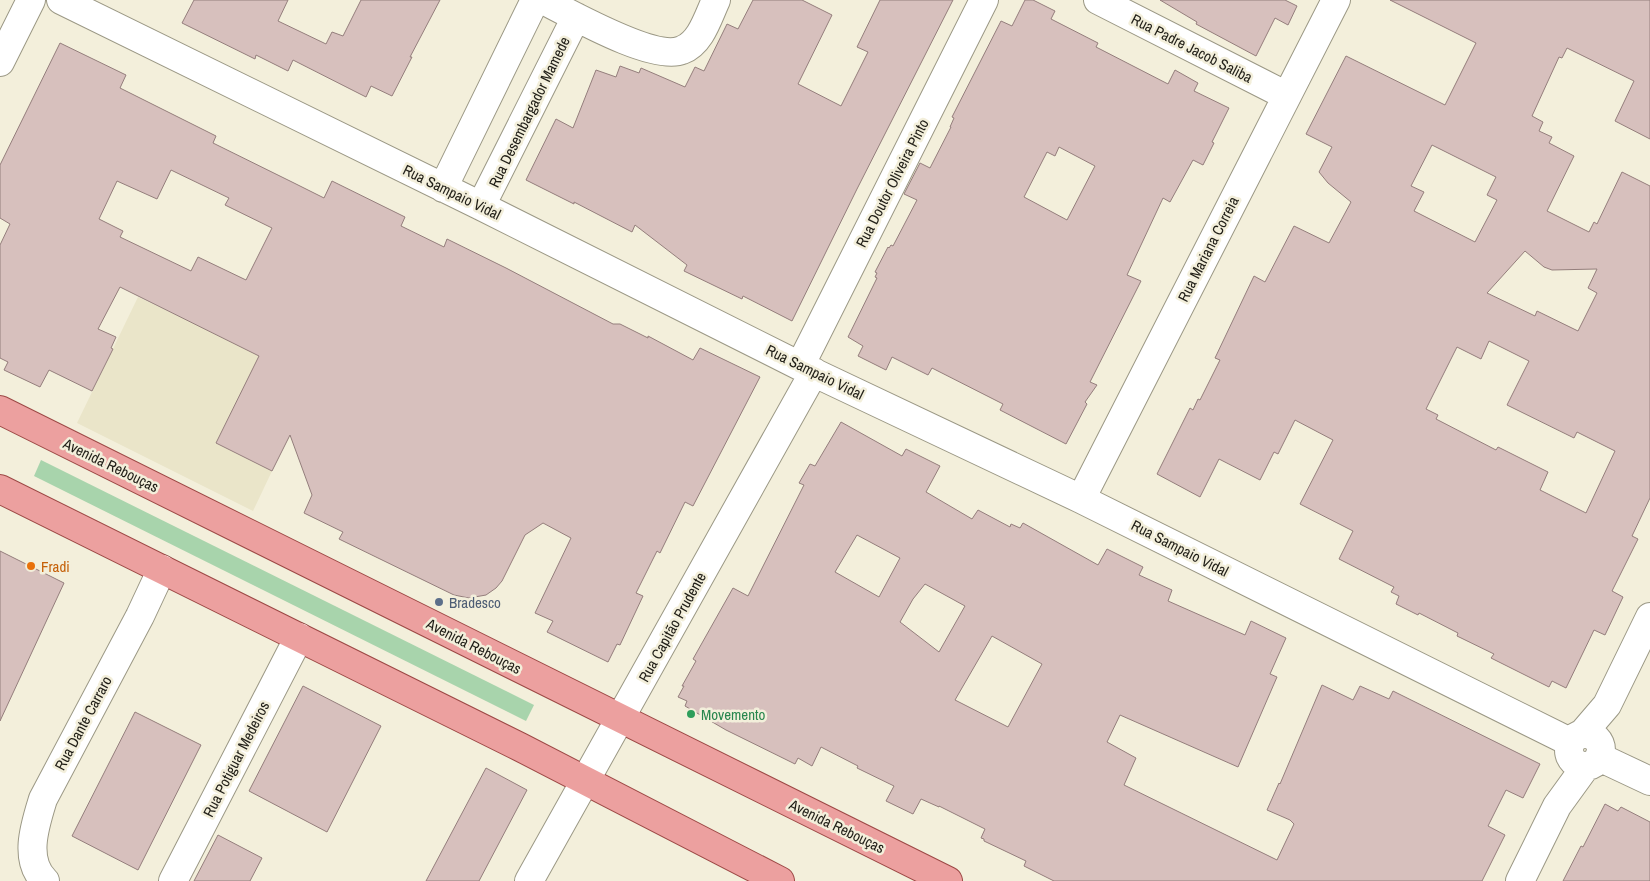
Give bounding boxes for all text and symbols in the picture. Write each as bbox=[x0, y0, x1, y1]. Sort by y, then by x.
street label: Rua Padre Jacob Saliba bbox=[1128, 8, 1256, 88]
street label: Rua Desembargador Mamede bbox=[483, 33, 575, 191]
street label: Rua Doutor Oliveira Pinto bbox=[851, 115, 934, 251]
street label: Rua Sampaio Vidal bbox=[400, 159, 504, 225]
street label: Rua Mariana Correia bbox=[1172, 193, 1244, 305]
street label: Rua Sampaio Vidal bbox=[763, 339, 867, 405]
street label: Avenida Rebouças bbox=[59, 432, 162, 497]
street label: Rua Sampaio Vidal bbox=[1128, 514, 1232, 582]
place label: Fradi bbox=[41, 556, 70, 577]
marker: Fradi bbox=[25, 560, 37, 572]
street label: Rua Capitão Prudente bbox=[633, 568, 711, 686]
place label: Bradesco bbox=[449, 592, 501, 613]
marker: Bradesco bbox=[433, 596, 445, 608]
street label: Avenida Rebouças bbox=[422, 613, 525, 679]
street label: Rua Dante Carraro bbox=[49, 672, 117, 774]
street label: Rua Potiguar Medeiros bbox=[198, 698, 274, 820]
place label: Movemento bbox=[701, 704, 765, 725]
marker: Movemento bbox=[685, 708, 697, 720]
street label: Avenida Rebouças bbox=[785, 793, 888, 858]

